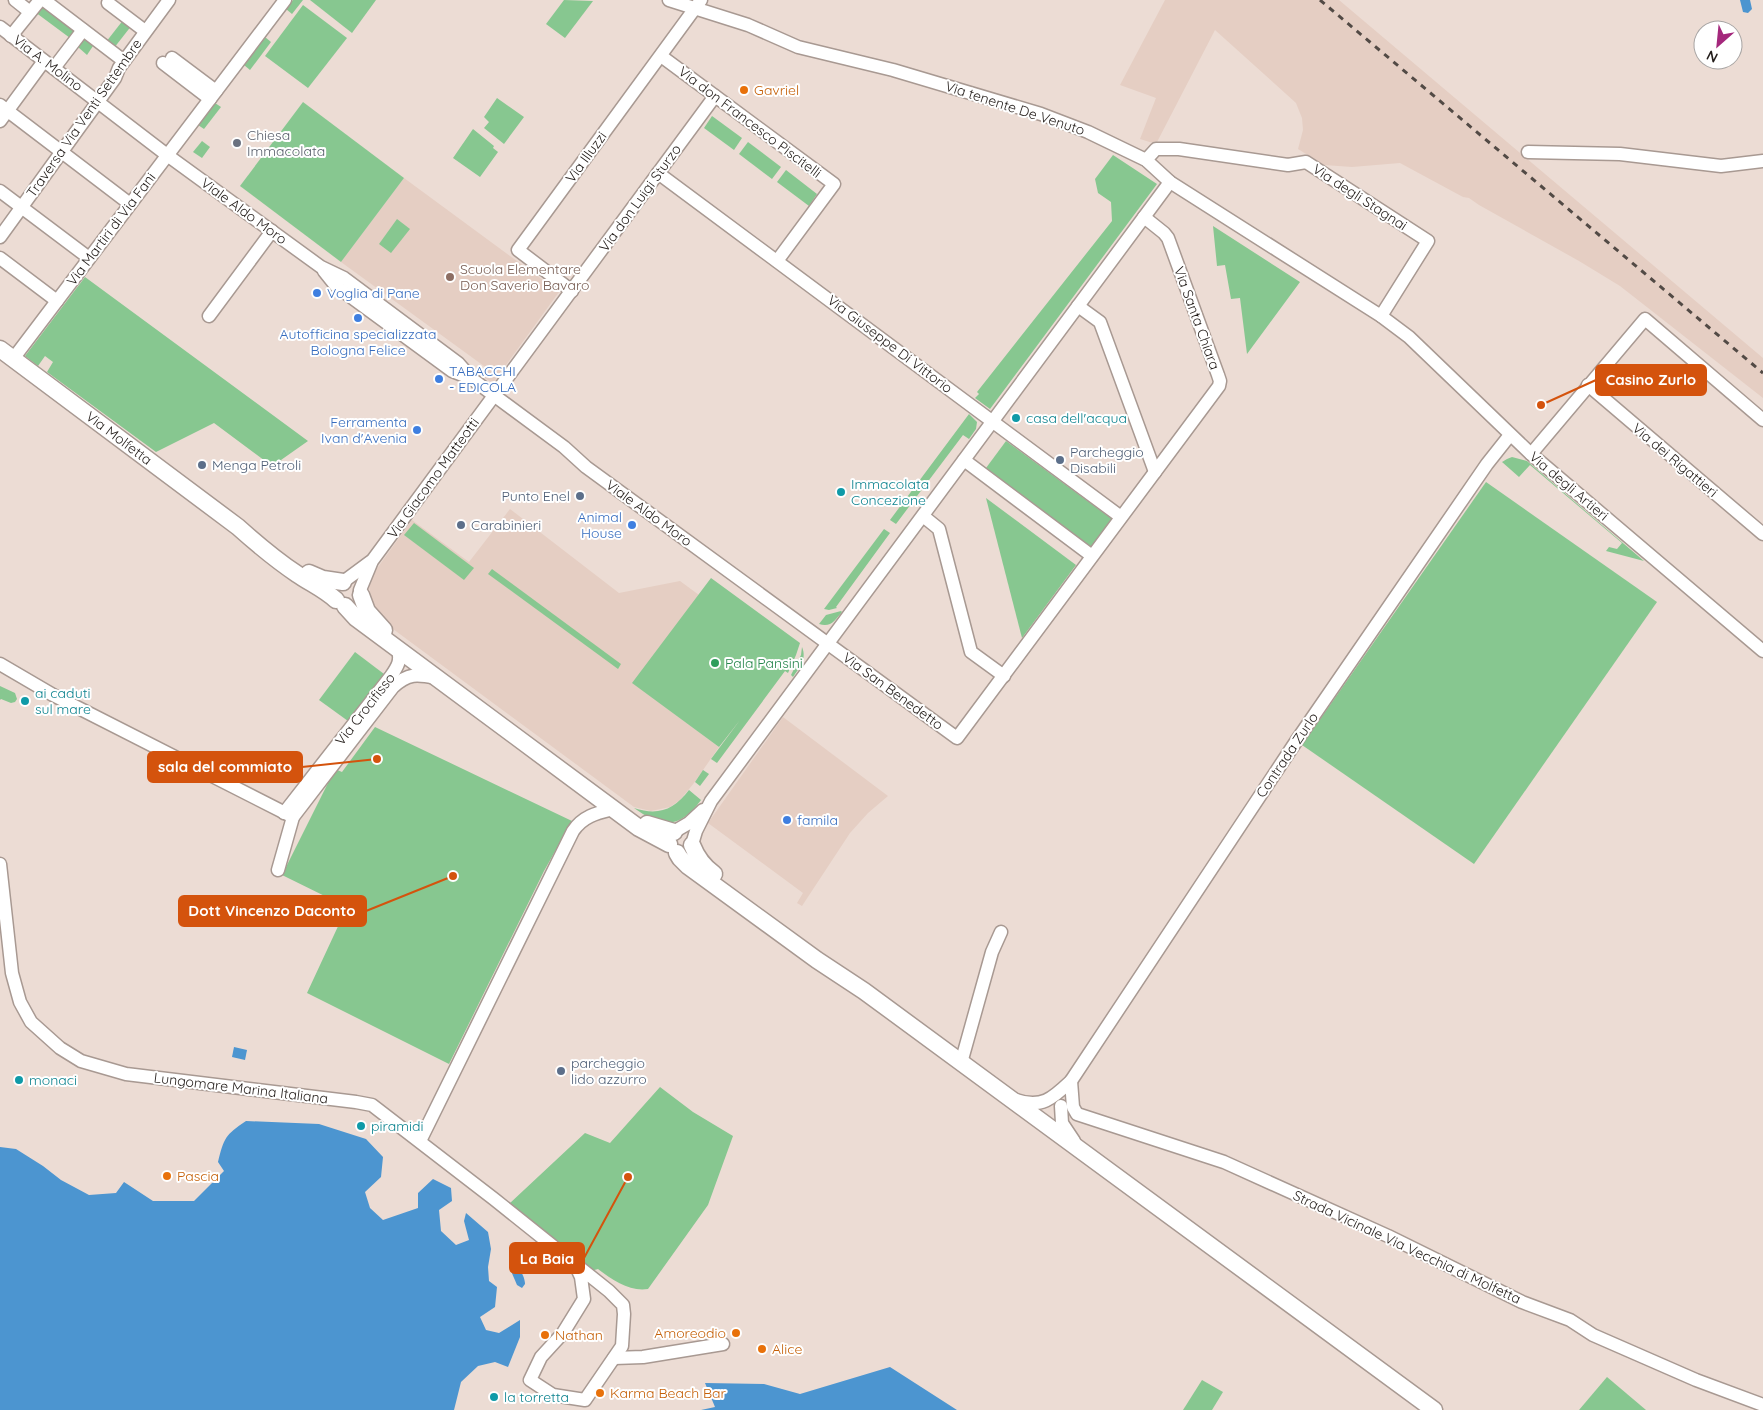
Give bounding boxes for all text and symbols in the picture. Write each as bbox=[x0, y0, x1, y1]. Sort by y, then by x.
north arrow bbox=[1693, 20, 1743, 70]
street label: Via A. Molino bbox=[10, 31, 86, 95]
street label: Traversa Via Venti Settembre bbox=[22, 35, 146, 201]
text: N bbox=[1703, 46, 1721, 67]
street label: Via don Francesco Piscitelli bbox=[675, 62, 825, 182]
street label: Via tenente De Venuto bbox=[943, 77, 1087, 139]
place label: Gavriel bbox=[754, 81, 799, 99]
marker: Gavriel bbox=[738, 84, 750, 96]
place label: Chiesa Immacolata bbox=[247, 126, 325, 160]
street label: Via Illuzzi bbox=[561, 128, 611, 186]
marker: Chiesa Immacolata bbox=[231, 137, 243, 149]
street label: Via don Luigi Sturzo bbox=[595, 141, 685, 255]
street label: Via degli Stagnai bbox=[1309, 160, 1411, 234]
street label: Via Martiri di Via Fani bbox=[63, 169, 159, 289]
street label: Viale Aldo Moro bbox=[197, 174, 291, 248]
place label: Scuola Elementare Don Saverio Bavaro bbox=[460, 260, 589, 294]
street label: Via Santa Chiara bbox=[1170, 264, 1224, 372]
marker: Scuola Elementare Don Saverio Bavaro bbox=[444, 271, 456, 283]
place label: Voglia di Pane bbox=[327, 284, 420, 302]
marker: Voglia di Pane bbox=[311, 287, 323, 299]
street label: Via Giuseppe Di Vittorio bbox=[824, 291, 956, 397]
marker: Autofficina specializzata Bologna Felice bbox=[352, 312, 364, 324]
place label: Autofficina specializzata Bologna Felice bbox=[280, 325, 436, 359]
place label: TABACCHI - EDICOLA bbox=[449, 362, 516, 396]
callout: Casino Zurlo bbox=[1596, 365, 1706, 395]
text: Casino Zurlo bbox=[1606, 370, 1696, 389]
marker: TABACCHI - EDICOLA bbox=[433, 373, 445, 385]
street label: Via Molfetta bbox=[82, 407, 156, 469]
place label: casa dell'acqua bbox=[1026, 409, 1127, 427]
marker: casa dell'acqua bbox=[1010, 412, 1022, 424]
place label: Ferramenta Ivan d'Avenia bbox=[321, 413, 407, 447]
street label: Via Giacomo Matteotti bbox=[383, 414, 483, 542]
street label: Via dei Rigattieri bbox=[1629, 419, 1721, 501]
marker: Ferramenta Ivan d'Avenia bbox=[411, 424, 423, 436]
place label: Parcheggio Disabili bbox=[1070, 443, 1144, 477]
street label: Via degli Artieri bbox=[1526, 448, 1612, 524]
marker: Parcheggio Disabili bbox=[1054, 454, 1066, 466]
place label: Menga Petroli bbox=[212, 456, 301, 474]
marker: Menga Petroli bbox=[196, 459, 208, 471]
place label: Immacolata Concezione bbox=[851, 475, 929, 509]
street label: Viale Aldo Moro bbox=[602, 476, 696, 550]
marker: Immacolata Concezione bbox=[835, 486, 847, 498]
place label: Punto Enel bbox=[502, 487, 570, 505]
marker: Punto Enel bbox=[574, 490, 586, 502]
place label: Animal House bbox=[577, 508, 622, 542]
place label: Carabinieri bbox=[471, 516, 541, 534]
marker: Carabinieri bbox=[455, 519, 467, 531]
marker: Animal House bbox=[626, 519, 638, 531]
street label: Via San Benedetto bbox=[839, 648, 947, 734]
place label: Pala Pansini bbox=[725, 654, 803, 672]
marker: Pala Pansini bbox=[709, 657, 721, 669]
street label: Via Crocifisso bbox=[331, 669, 399, 749]
place label: ai caduti sul mare bbox=[35, 684, 91, 718]
marker: ai caduti sul mare bbox=[19, 695, 31, 707]
street label: Contrada Zurlo bbox=[1252, 709, 1322, 801]
callout: sala del commiato bbox=[148, 752, 302, 782]
text: sala del commiato bbox=[158, 757, 292, 776]
place label: famila bbox=[797, 811, 838, 829]
marker: famila bbox=[781, 814, 793, 826]
callout: Dott Vincenzo Daconto bbox=[179, 896, 366, 926]
text: Dott Vincenzo Daconto bbox=[188, 901, 356, 920]
place label: parcheggio lido azzurro bbox=[571, 1054, 647, 1088]
marker: parcheggio lido azzurro bbox=[555, 1065, 567, 1077]
street label: Lungomare Marina Italiana bbox=[153, 1068, 329, 1108]
place label: monaci bbox=[29, 1071, 77, 1089]
marker: monaci bbox=[13, 1074, 25, 1086]
place label: piramidi bbox=[371, 1117, 423, 1135]
marker: piramidi bbox=[355, 1120, 367, 1132]
place label: Pascia bbox=[177, 1167, 219, 1185]
marker: Pascia bbox=[161, 1170, 173, 1182]
street label: Strada Vicinale Via Vecchia di Molfetta bbox=[1290, 1186, 1524, 1308]
callout: La Baia bbox=[510, 1243, 584, 1273]
text: La Baia bbox=[520, 1249, 574, 1268]
place label: Amoreodio bbox=[654, 1324, 726, 1342]
place label: Nathan bbox=[555, 1326, 603, 1344]
marker: Amoreodio bbox=[730, 1327, 742, 1339]
marker: Nathan bbox=[539, 1329, 551, 1341]
place label: Alice bbox=[772, 1340, 803, 1358]
marker: Alice bbox=[756, 1343, 768, 1355]
place label: Karma Beach Bar bbox=[610, 1384, 727, 1402]
marker: Karma Beach Bar bbox=[594, 1387, 606, 1399]
place label: la torretta bbox=[504, 1388, 569, 1406]
marker: la torretta bbox=[488, 1391, 500, 1403]

